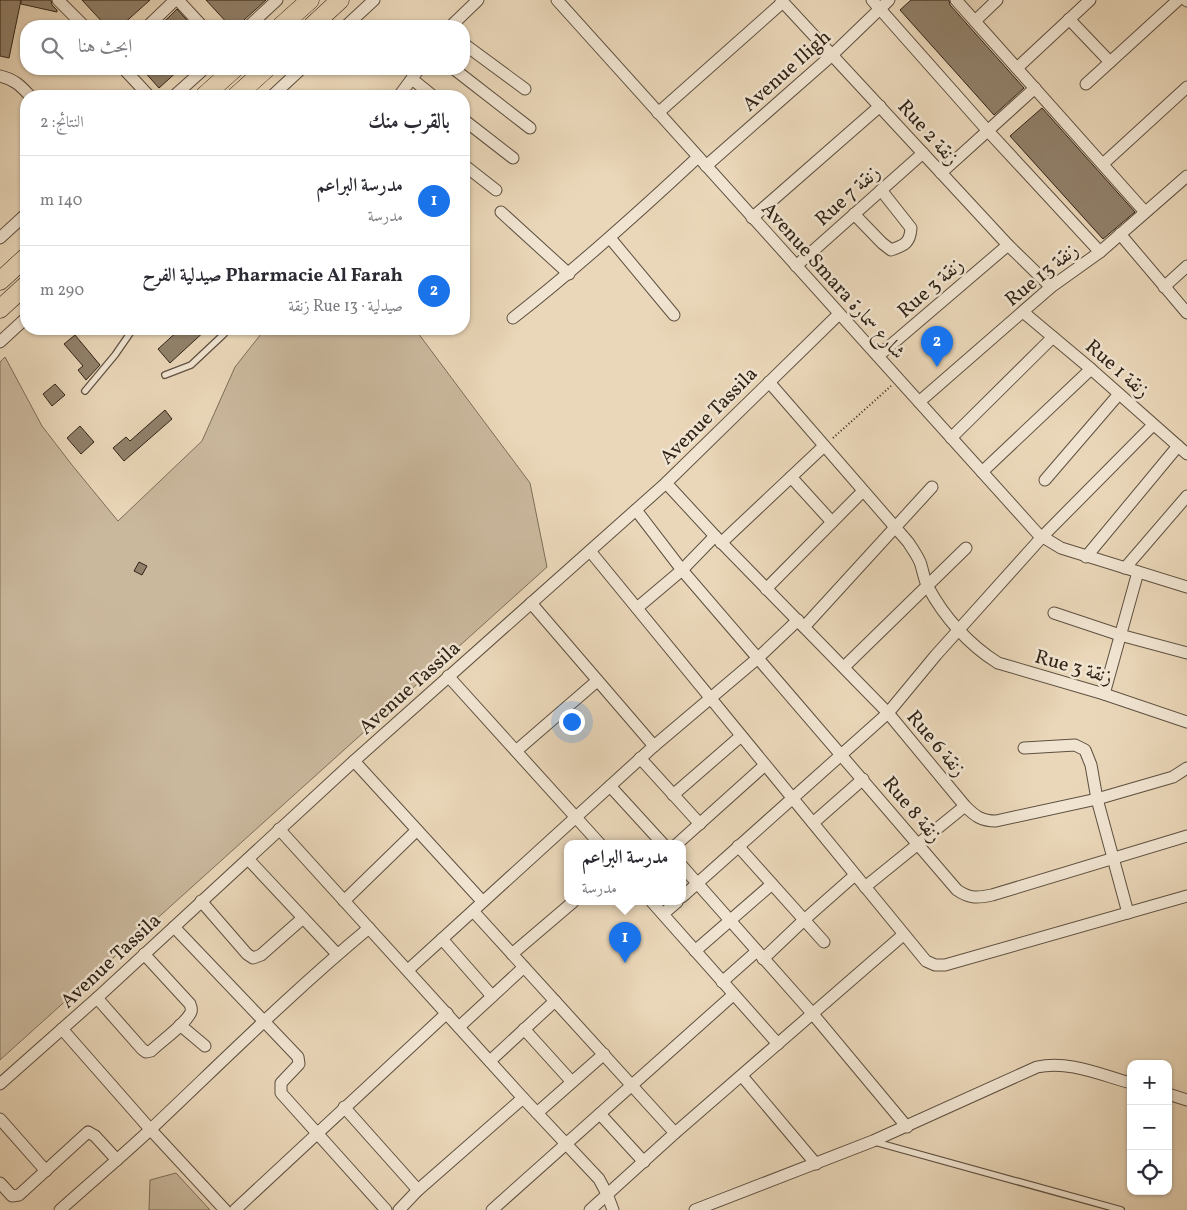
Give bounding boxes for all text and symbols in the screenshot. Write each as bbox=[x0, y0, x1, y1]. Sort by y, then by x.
search box bbox=[20, 20, 470, 75]
street label: Avenue Iligh bbox=[737, 24, 838, 119]
icon: search bbox=[38, 34, 66, 62]
text: ابحث هنا bbox=[78, 34, 132, 60]
street label: Rue 2 زنقة bbox=[890, 94, 965, 172]
text: بالقرب منك bbox=[368, 108, 450, 137]
text: النتائج: 2 bbox=[40, 112, 84, 134]
street label: Rue 7 زنقة bbox=[810, 160, 887, 233]
text: مدرسة البراعم bbox=[316, 173, 403, 199]
text: 140 m bbox=[40, 190, 82, 212]
text: 1 bbox=[431, 190, 437, 212]
street label: Avenue Smara شارع سمارة bbox=[753, 197, 911, 368]
text: مدرسة bbox=[368, 206, 403, 228]
street label: Rue 13 زنقة bbox=[999, 237, 1085, 314]
street label: Rue 3 زنقة bbox=[892, 252, 971, 325]
text: Pharmacie Al Farah صيدلية الفرح bbox=[142, 263, 403, 289]
text: 290 m bbox=[40, 280, 84, 302]
text: 2 bbox=[430, 280, 438, 302]
text: صيدلية · Rue 13 زنقة bbox=[288, 296, 403, 318]
pin: 2 bbox=[921, 326, 953, 367]
street label: Rue 1 زنقة bbox=[1078, 334, 1155, 405]
street label: Avenue Tassila bbox=[654, 361, 765, 472]
street label: Avenue Tassila bbox=[353, 635, 467, 742]
street label: Rue 3 زنقة bbox=[1031, 643, 1116, 692]
street label: Rue 6 زنقة bbox=[899, 705, 972, 784]
your location bbox=[559, 709, 585, 735]
street label: Rue 8 زنقة bbox=[875, 771, 948, 850]
popup bbox=[564, 840, 686, 905]
text: مدرسة البراعم bbox=[582, 845, 668, 871]
text: مدرسة bbox=[582, 878, 617, 900]
street label: Avenue Tassila bbox=[55, 907, 168, 1015]
pin: 1 bbox=[609, 922, 641, 963]
map controls bbox=[1127, 1060, 1172, 1195]
button: + bbox=[1127, 1060, 1172, 1105]
button: − bbox=[1127, 1105, 1172, 1150]
button: locate bbox=[1127, 1150, 1172, 1195]

